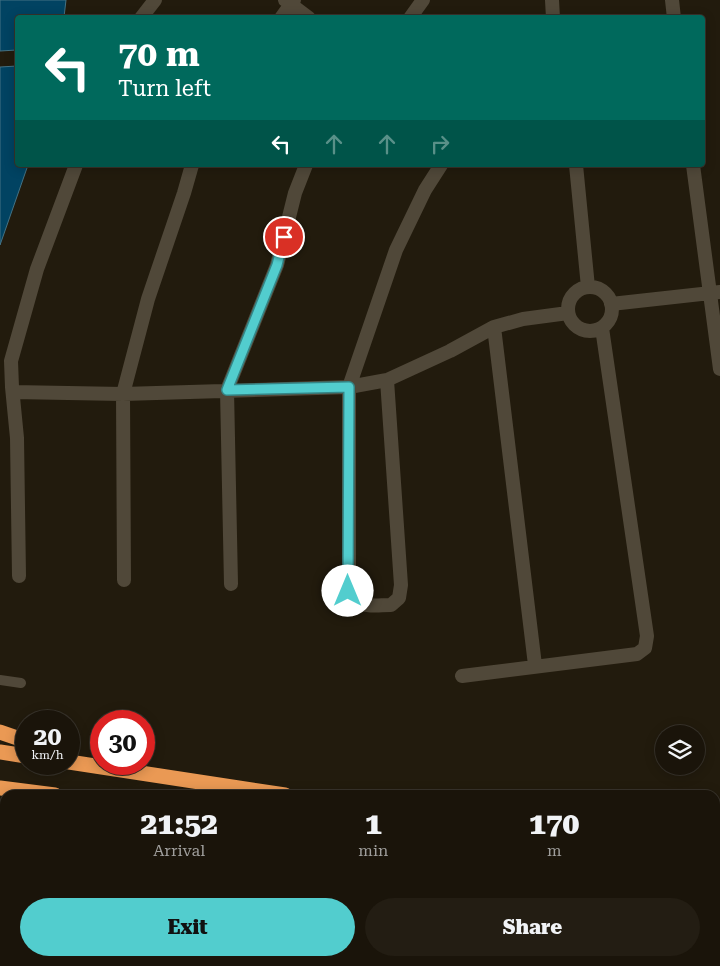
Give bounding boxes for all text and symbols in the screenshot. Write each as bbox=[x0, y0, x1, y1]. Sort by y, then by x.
text: 70 m bbox=[118, 34, 200, 75]
icon: left bbox=[35, 35, 100, 100]
text: Turn left bbox=[118, 76, 211, 101]
icon: left bbox=[267, 130, 295, 158]
icon: ahead bbox=[320, 130, 348, 158]
icon: ahead bbox=[373, 130, 401, 158]
icon: right bbox=[426, 130, 454, 158]
pin bbox=[263, 216, 305, 258]
icon: arrive bbox=[270, 223, 298, 251]
position arrow bbox=[321, 564, 373, 616]
speed limit sign: 30 bbox=[90, 710, 155, 775]
text: 20 bbox=[33, 722, 62, 751]
map controls bbox=[655, 725, 705, 775]
button: layers bbox=[655, 725, 705, 775]
text: km/h bbox=[31, 748, 64, 762]
text: 21:52 bbox=[141, 806, 218, 841]
text: 1 bbox=[365, 806, 382, 841]
text: 170 bbox=[529, 806, 579, 841]
text: Arrival bbox=[153, 841, 205, 860]
text: min bbox=[358, 841, 388, 860]
text: m bbox=[547, 841, 561, 860]
button: Exit bbox=[20, 898, 355, 956]
button: Share bbox=[365, 898, 700, 956]

